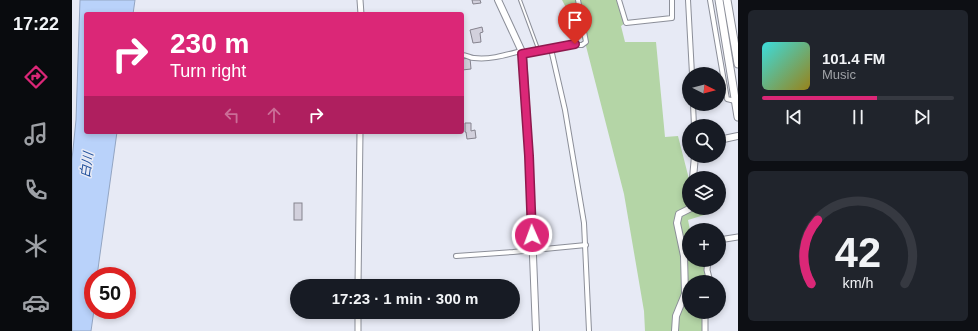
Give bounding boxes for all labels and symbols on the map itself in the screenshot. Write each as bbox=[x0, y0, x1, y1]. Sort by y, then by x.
pin bbox=[558, 3, 592, 44]
north arrow bbox=[682, 67, 726, 111]
water label: 白川 bbox=[77, 149, 96, 179]
position arrow bbox=[511, 214, 553, 256]
speed limit sign: 50 bbox=[84, 267, 136, 319]

